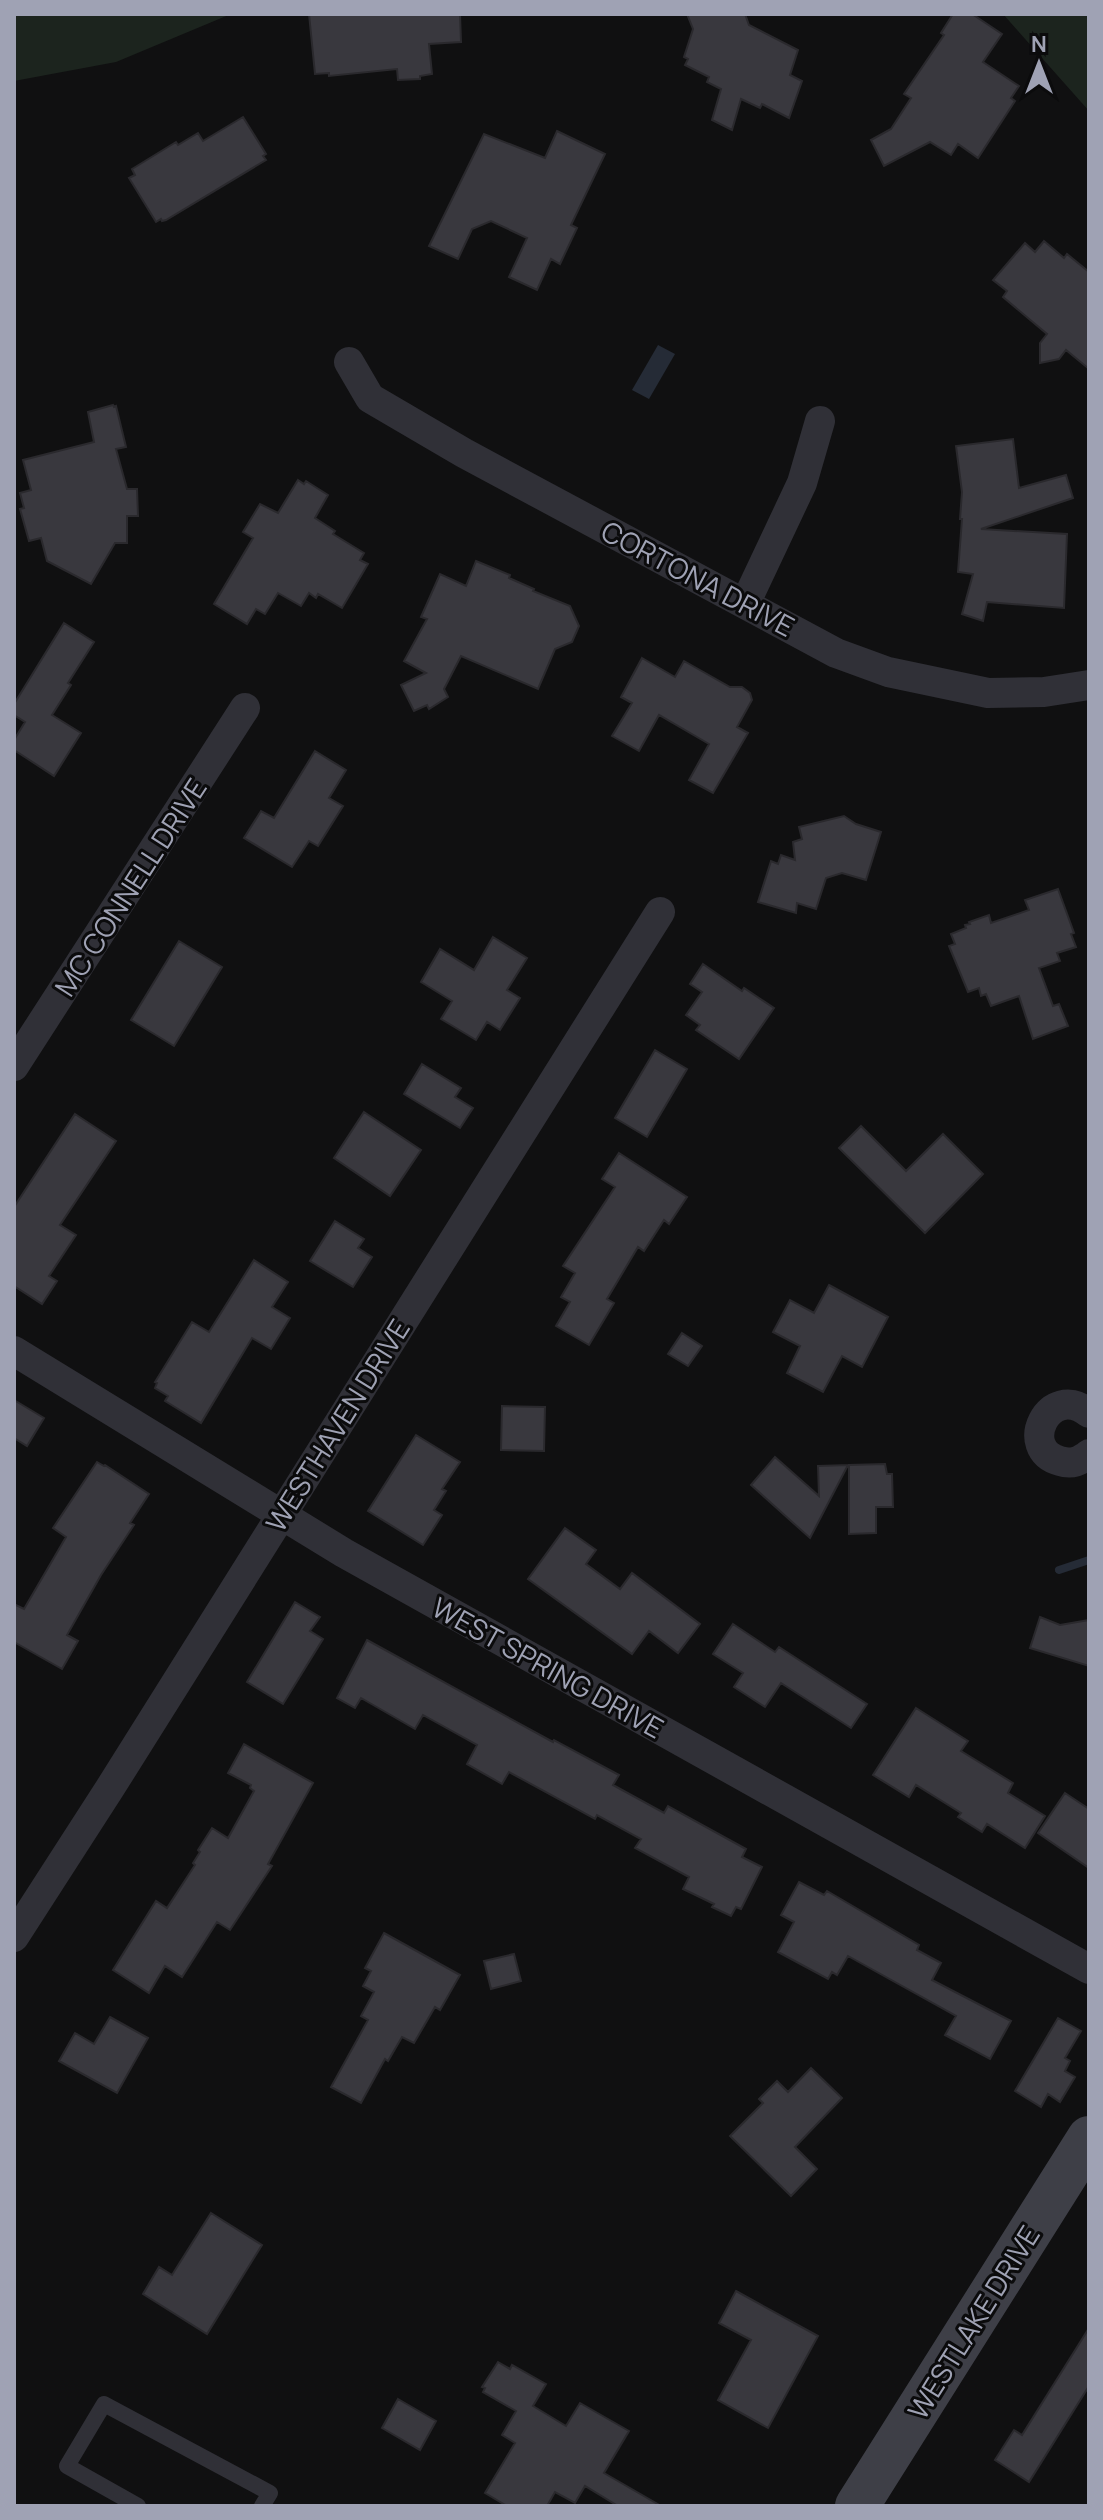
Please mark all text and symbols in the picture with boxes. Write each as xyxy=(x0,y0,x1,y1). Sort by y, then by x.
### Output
north arrow xyxy=(999,24,1079,104)
text: N xyxy=(1031,29,1047,59)
street label: CORTONA DRIVE xyxy=(595,511,801,645)
street label: MC CONNELL DRIVE xyxy=(45,771,215,1003)
street label: WESTHAVEN DRIVE xyxy=(256,1312,418,1538)
street label: WEST SPRING DRIVE xyxy=(426,1588,670,1746)
street label: WESTLAKE DRIVE xyxy=(898,2218,1048,2426)

